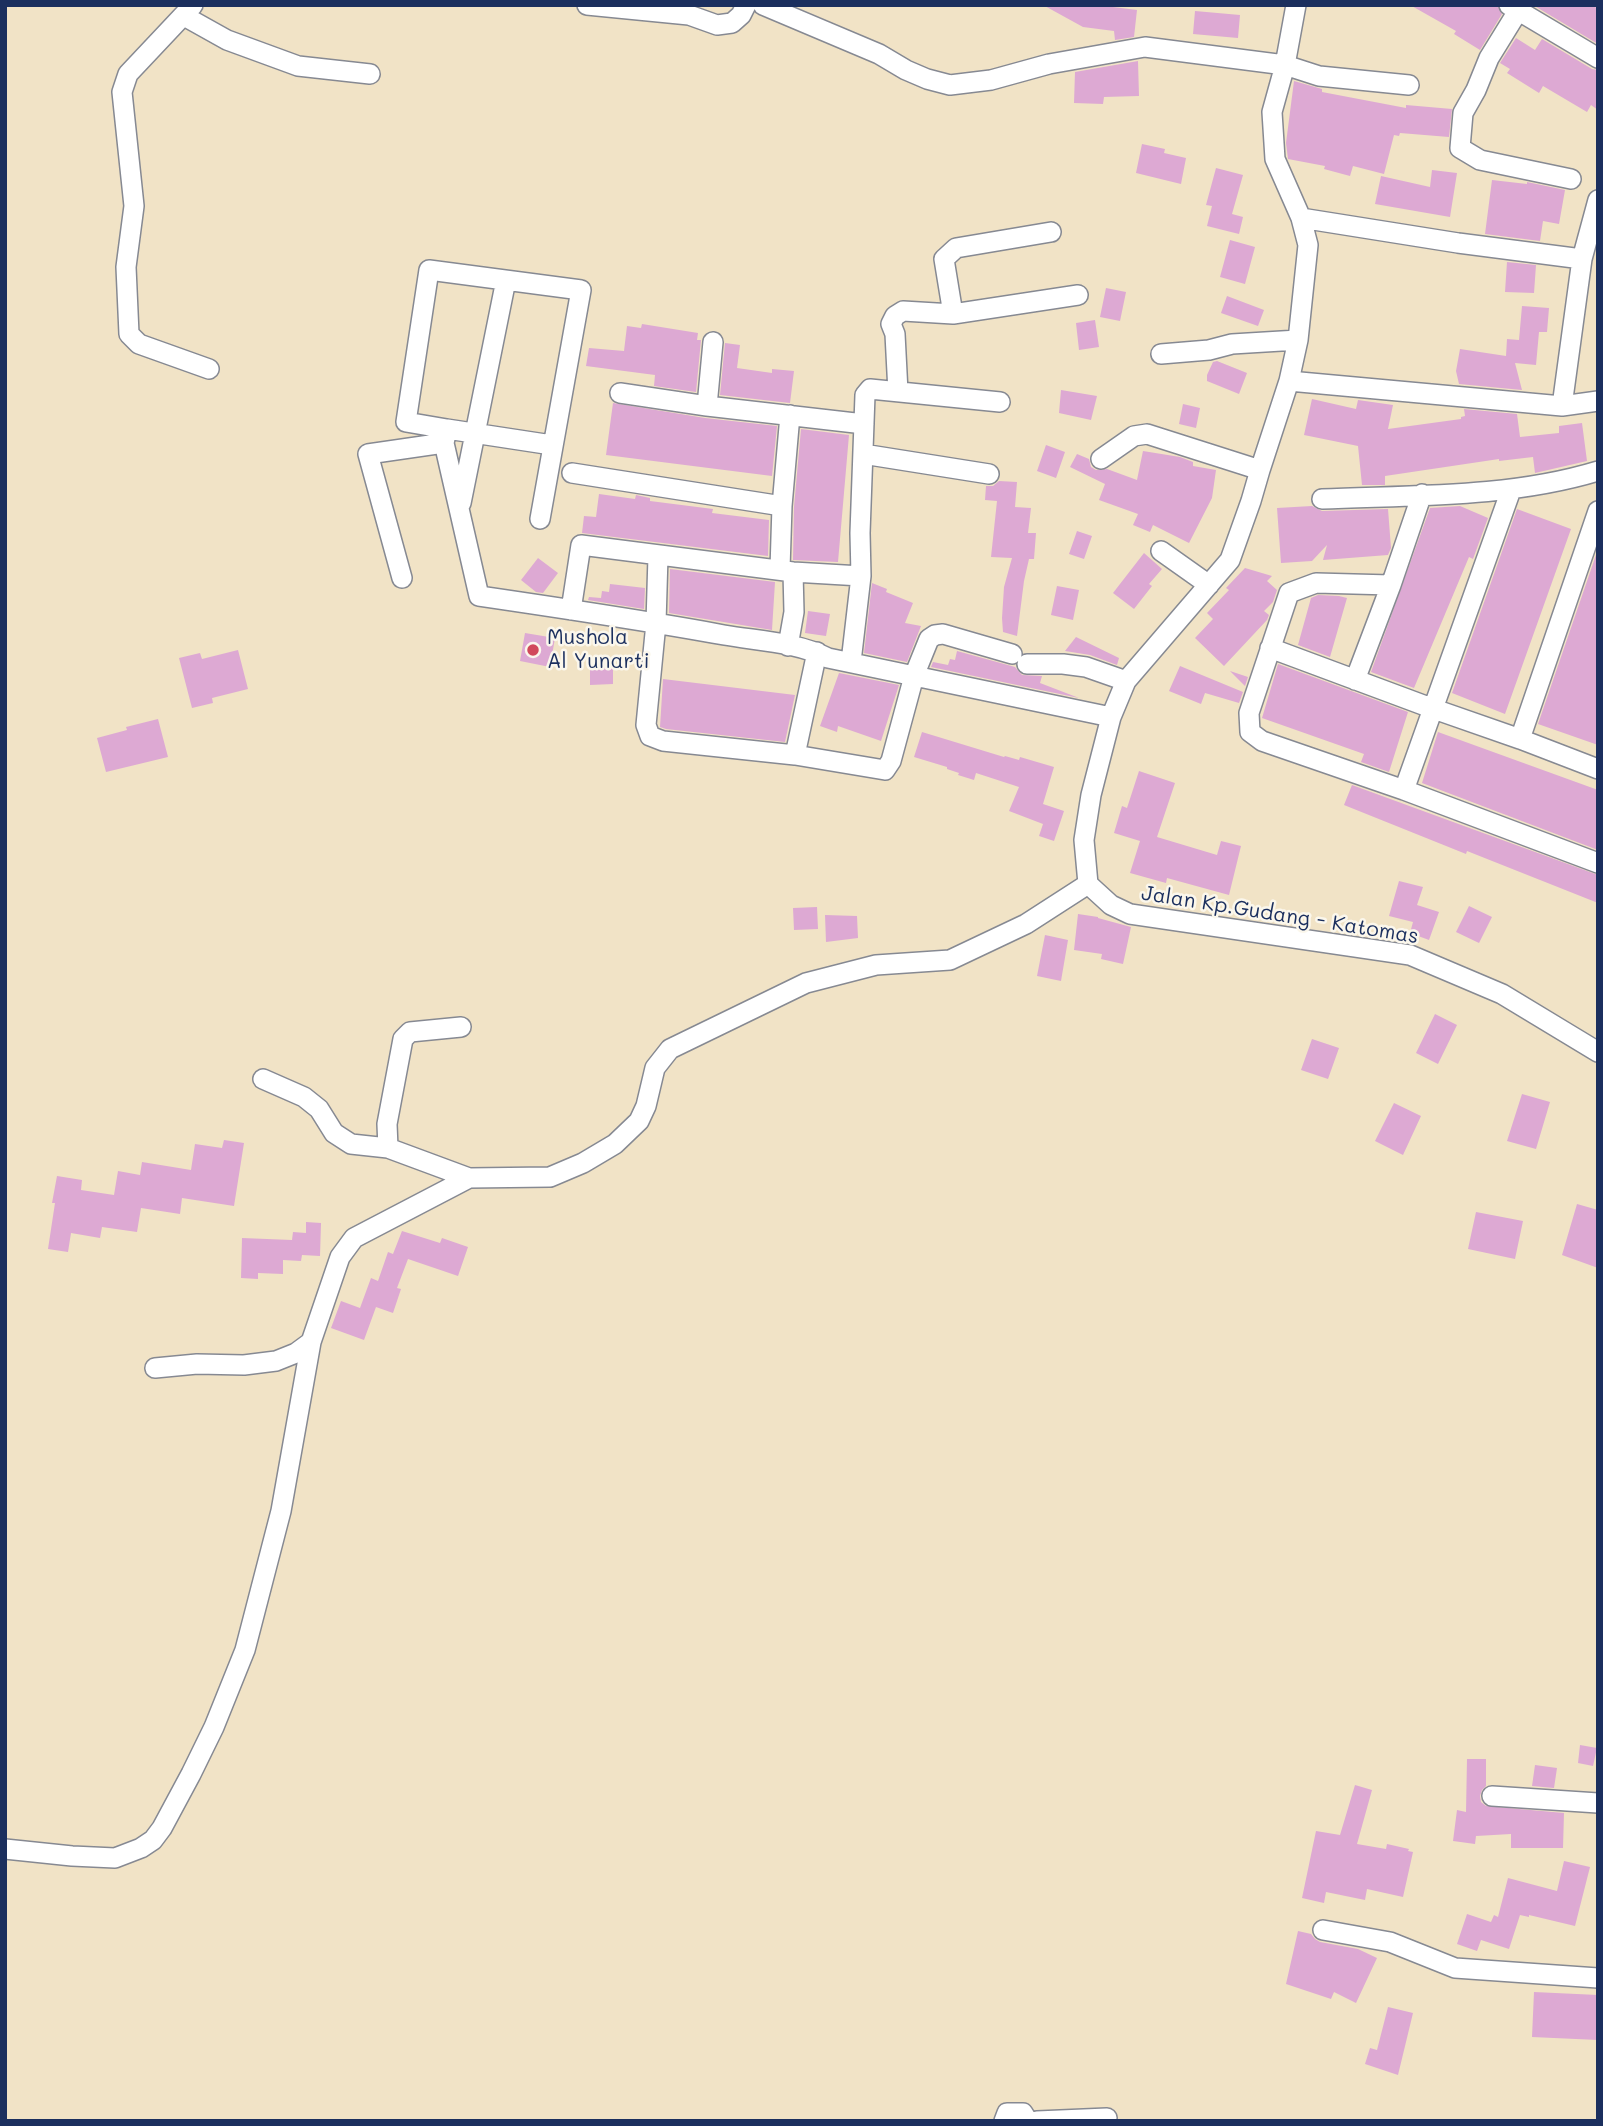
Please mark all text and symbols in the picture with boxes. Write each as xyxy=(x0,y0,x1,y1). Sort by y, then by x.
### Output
place label: Mushola Al Yunarti xyxy=(547,625,650,675)
marker: Mushola Al Yunarti xyxy=(525,642,541,658)
street label: Jalan Kp.Gudang - Katomas xyxy=(1140,881,1420,949)

